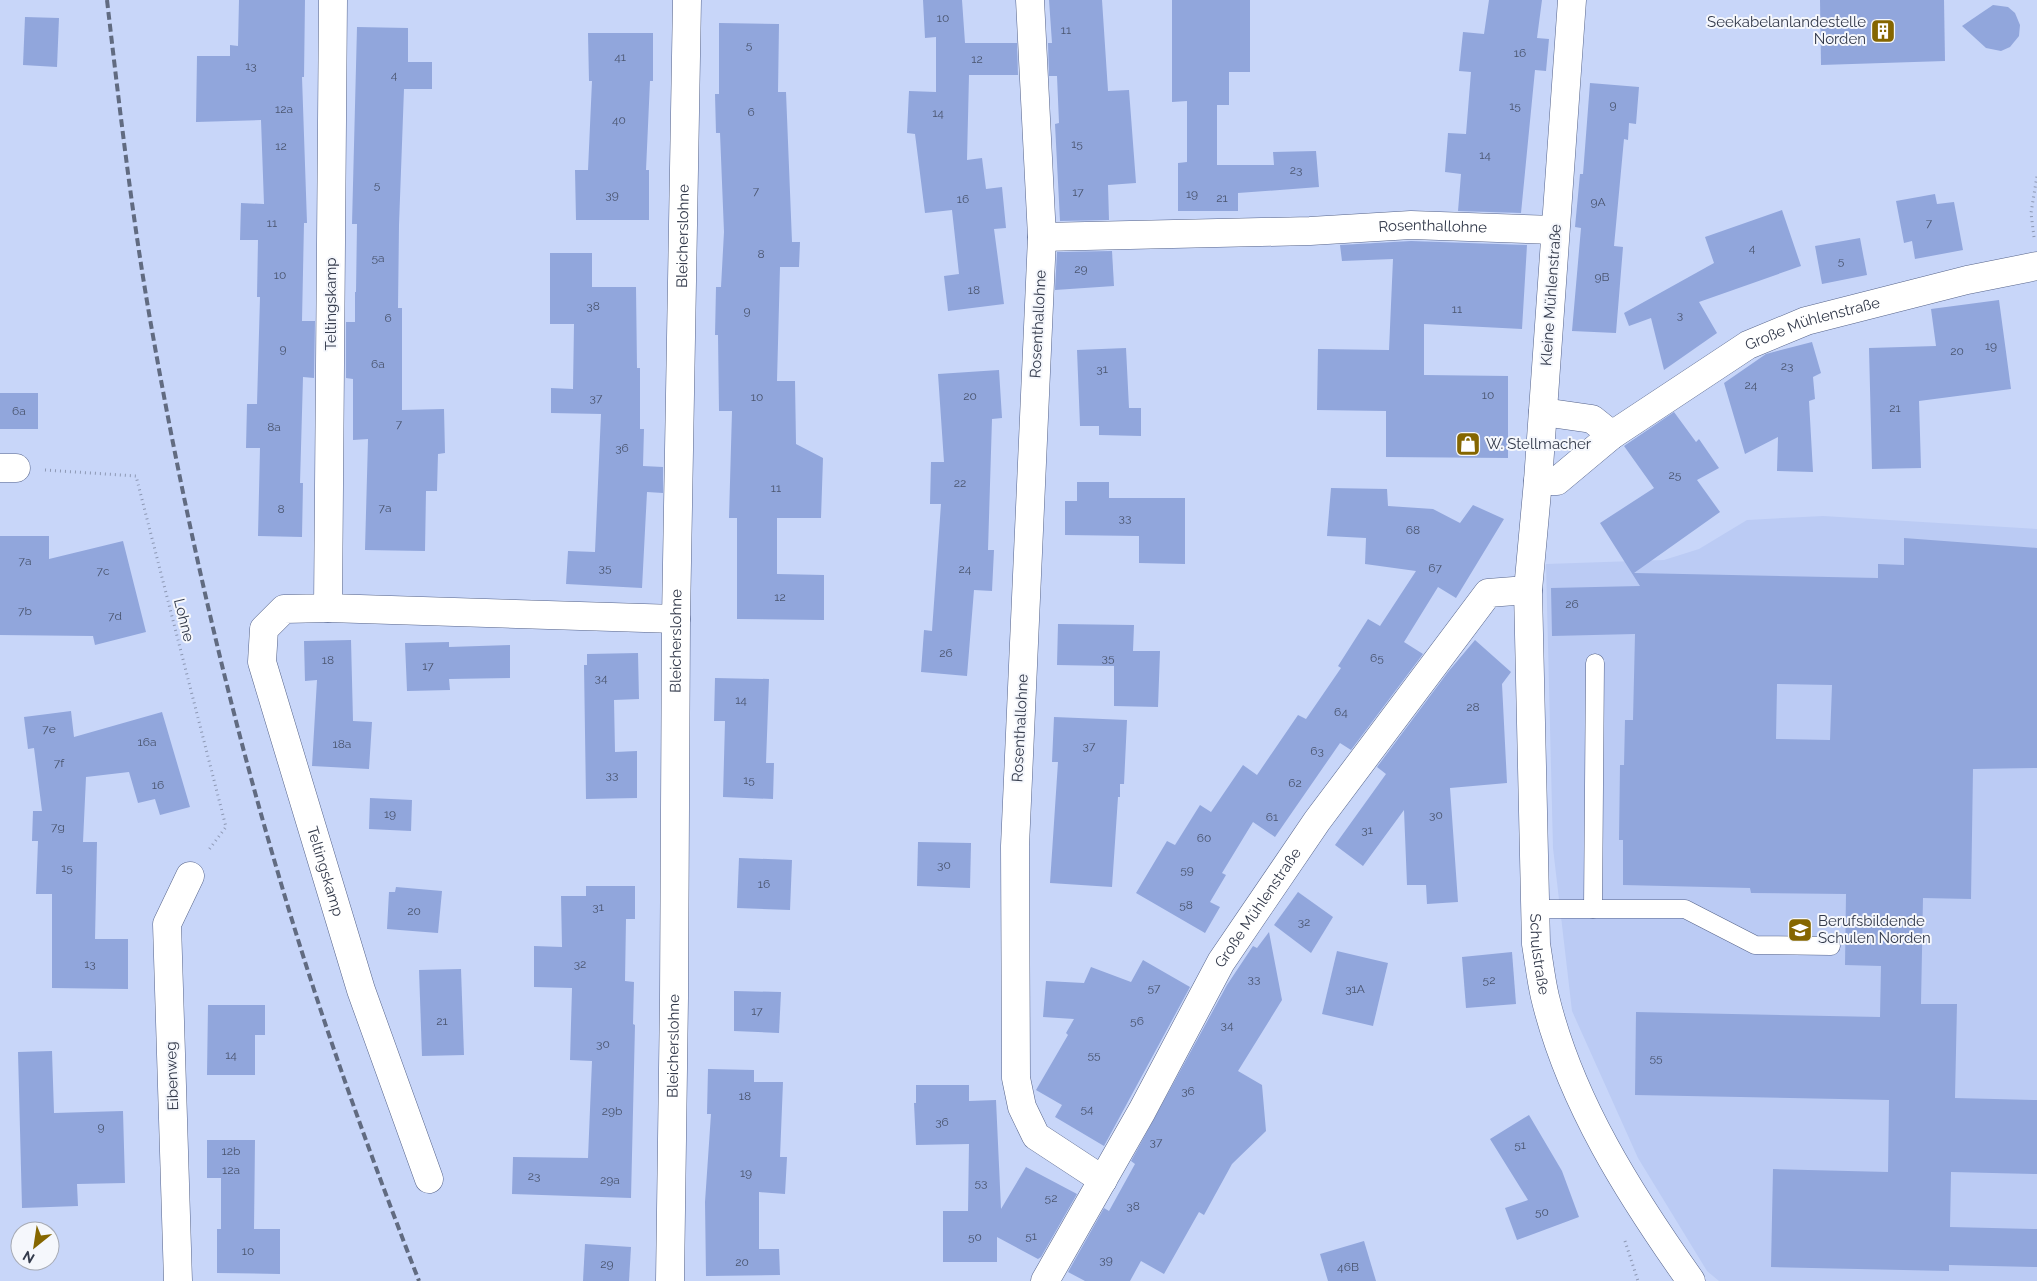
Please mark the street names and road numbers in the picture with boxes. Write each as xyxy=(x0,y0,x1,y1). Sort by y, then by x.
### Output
street label: Bleicherslohne xyxy=(673,184,693,288)
street label: Rosenthallohne xyxy=(1378,216,1488,237)
street label: Kleine Mühlenstraße xyxy=(1537,223,1565,367)
street label: Teltingskamp xyxy=(322,257,340,351)
street label: Rosenthallohne xyxy=(1026,269,1050,379)
street label: Große Mühlenstraße xyxy=(1742,294,1882,354)
street label: Bleicherslohne xyxy=(667,589,686,693)
street label: Lohne xyxy=(170,597,198,644)
street label: Rosenthallohne xyxy=(1008,673,1032,783)
street label: Teltingskamp xyxy=(303,824,347,918)
street label: Große Mühlenstraße xyxy=(1211,844,1305,971)
street label: Schulstraße xyxy=(1526,913,1553,997)
street label: Bleicherslohne xyxy=(664,994,683,1098)
street label: Eibenweg xyxy=(162,1041,182,1111)

